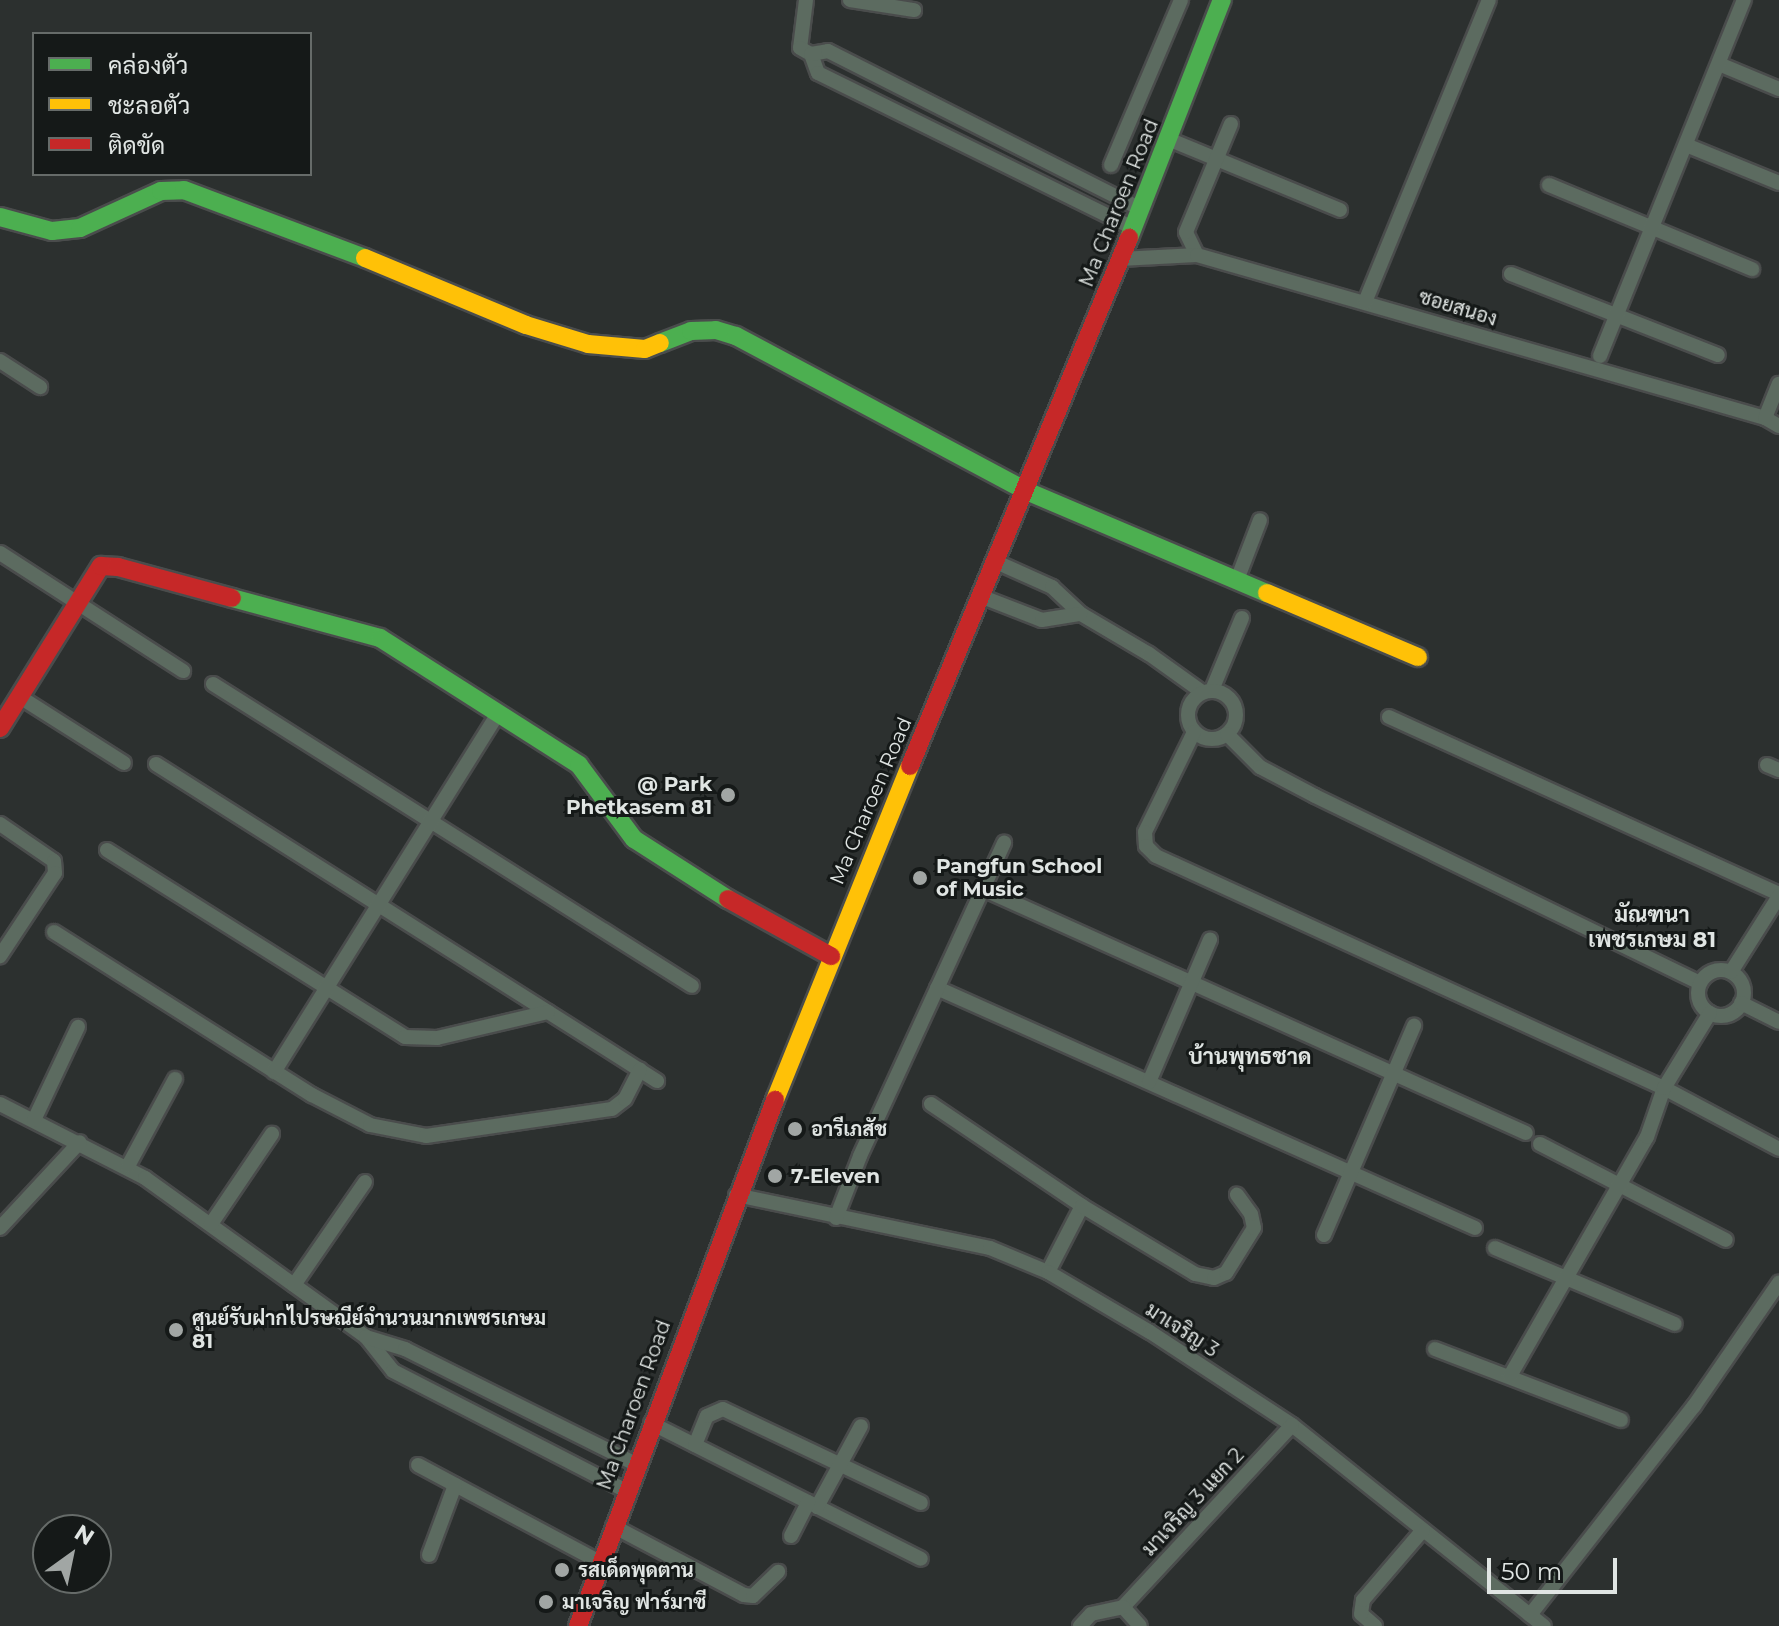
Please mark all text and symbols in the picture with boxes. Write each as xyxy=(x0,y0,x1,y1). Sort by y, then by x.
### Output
legend xyxy=(32,32,312,176)
text: คล่องตัว xyxy=(108,51,188,80)
text: ชะลอตัว xyxy=(108,91,190,120)
street label: Ma Charoen Road xyxy=(1074,115,1164,291)
text: ติดขัด xyxy=(108,131,165,160)
street label: ซอยสนอง xyxy=(1416,285,1500,331)
street label: Ma Charoen Road xyxy=(825,714,917,888)
place label: @ Park Phetkasem 81 xyxy=(566,772,712,819)
marker: @ Park Phetkasem 81 xyxy=(719,786,737,804)
place label: Pangfun School of Music xyxy=(936,854,1102,901)
marker: Pangfun School of Music xyxy=(911,869,929,887)
district label: มัณฑนา เพชรเกษม 81 xyxy=(1588,901,1716,952)
district label: บ้านพุทธชาด xyxy=(1189,1044,1311,1070)
place label: อารีเภสัช xyxy=(811,1117,887,1141)
marker: อารีเภสัช xyxy=(786,1120,804,1138)
place label: 7-Eleven xyxy=(791,1164,880,1188)
marker: 7-Eleven xyxy=(766,1167,784,1185)
street label: มาเจริญ 3 xyxy=(1141,1298,1223,1362)
place label: ศูนย์รับฝากไปรษณีย์จำนวนมากเพชรเกษม 81 xyxy=(192,1306,546,1353)
street label: Ma Charoen Road xyxy=(592,1317,676,1493)
marker: ศูนย์รับฝากไปรษณีย์จำนวนมากเพชรเกษม 81 xyxy=(167,1321,185,1339)
street label: มาเจริญ 3 แยก 2 xyxy=(1137,1443,1249,1561)
north arrow xyxy=(32,1514,112,1594)
text: N xyxy=(69,1519,99,1551)
scale bar xyxy=(1491,1542,1621,1592)
text: 50 m xyxy=(1501,1557,1562,1586)
place label: รสเด็ดพุดตาน xyxy=(578,1558,694,1582)
marker: รสเด็ดพุดตาน xyxy=(553,1561,571,1579)
place label: มาเจริญ ฟาร์มาซี xyxy=(562,1590,706,1614)
marker: มาเจริญ ฟาร์มาซี xyxy=(537,1593,555,1611)

